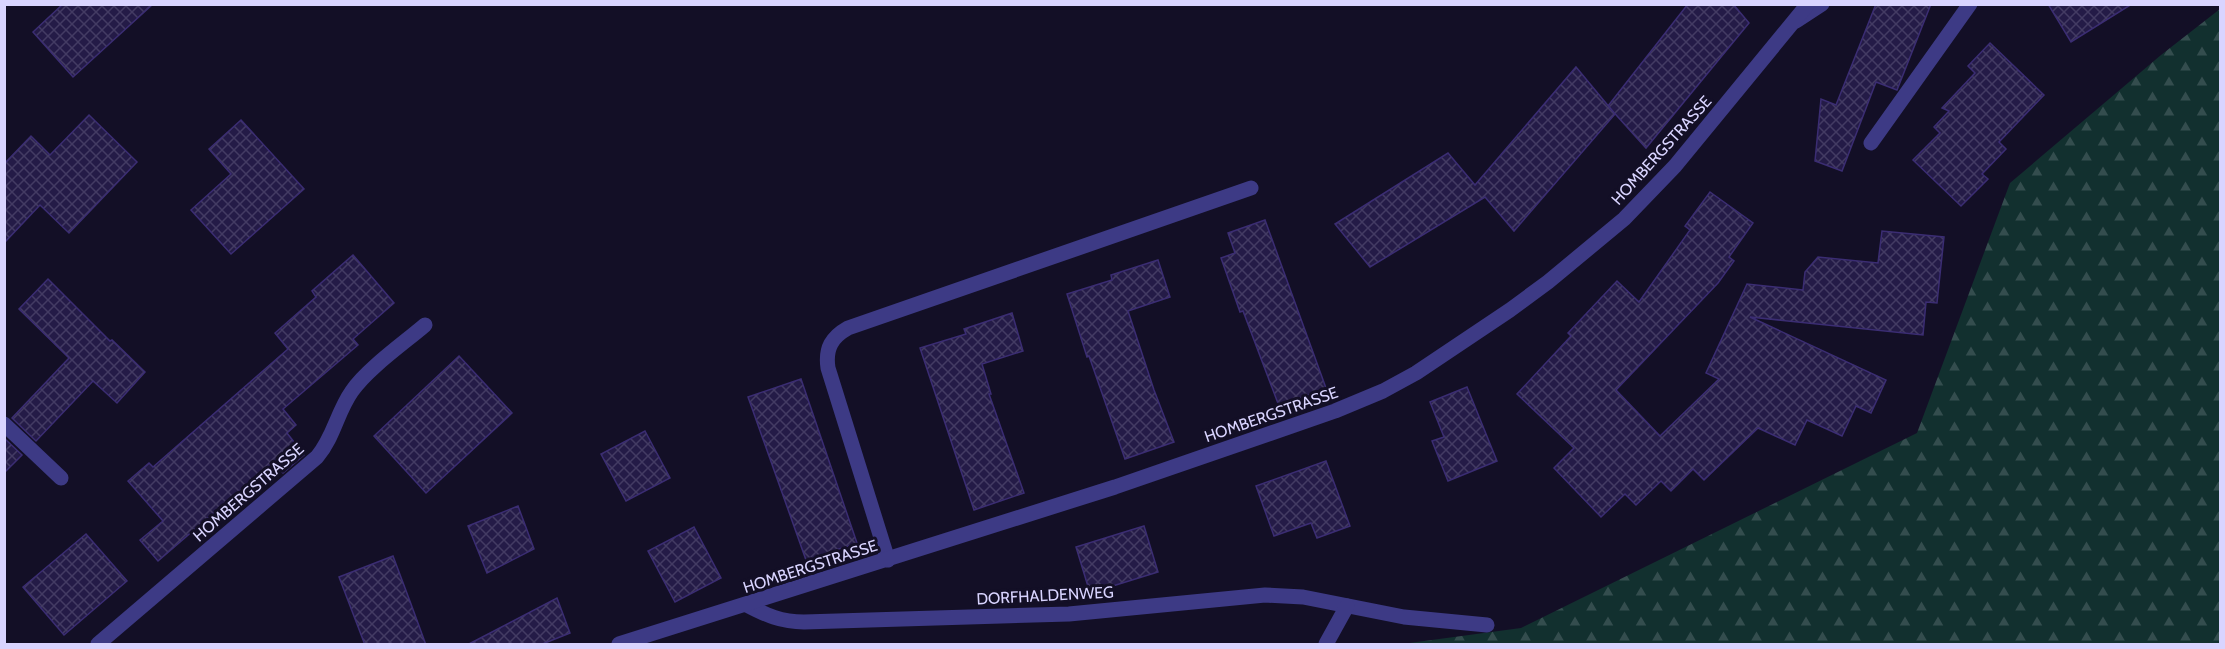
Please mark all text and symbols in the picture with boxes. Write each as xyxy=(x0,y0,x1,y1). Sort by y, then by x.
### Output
street label: HOMBERGSTRASSE xyxy=(1607,92,1715,209)
street label: HOMBERGSTRASSE xyxy=(1202,383,1341,446)
street label: HOMBERGSTRASSE xyxy=(189,439,308,546)
street label: HOMBERGSTRASSE xyxy=(741,536,880,597)
street label: DORFHALDENWEG xyxy=(976,582,1114,609)

